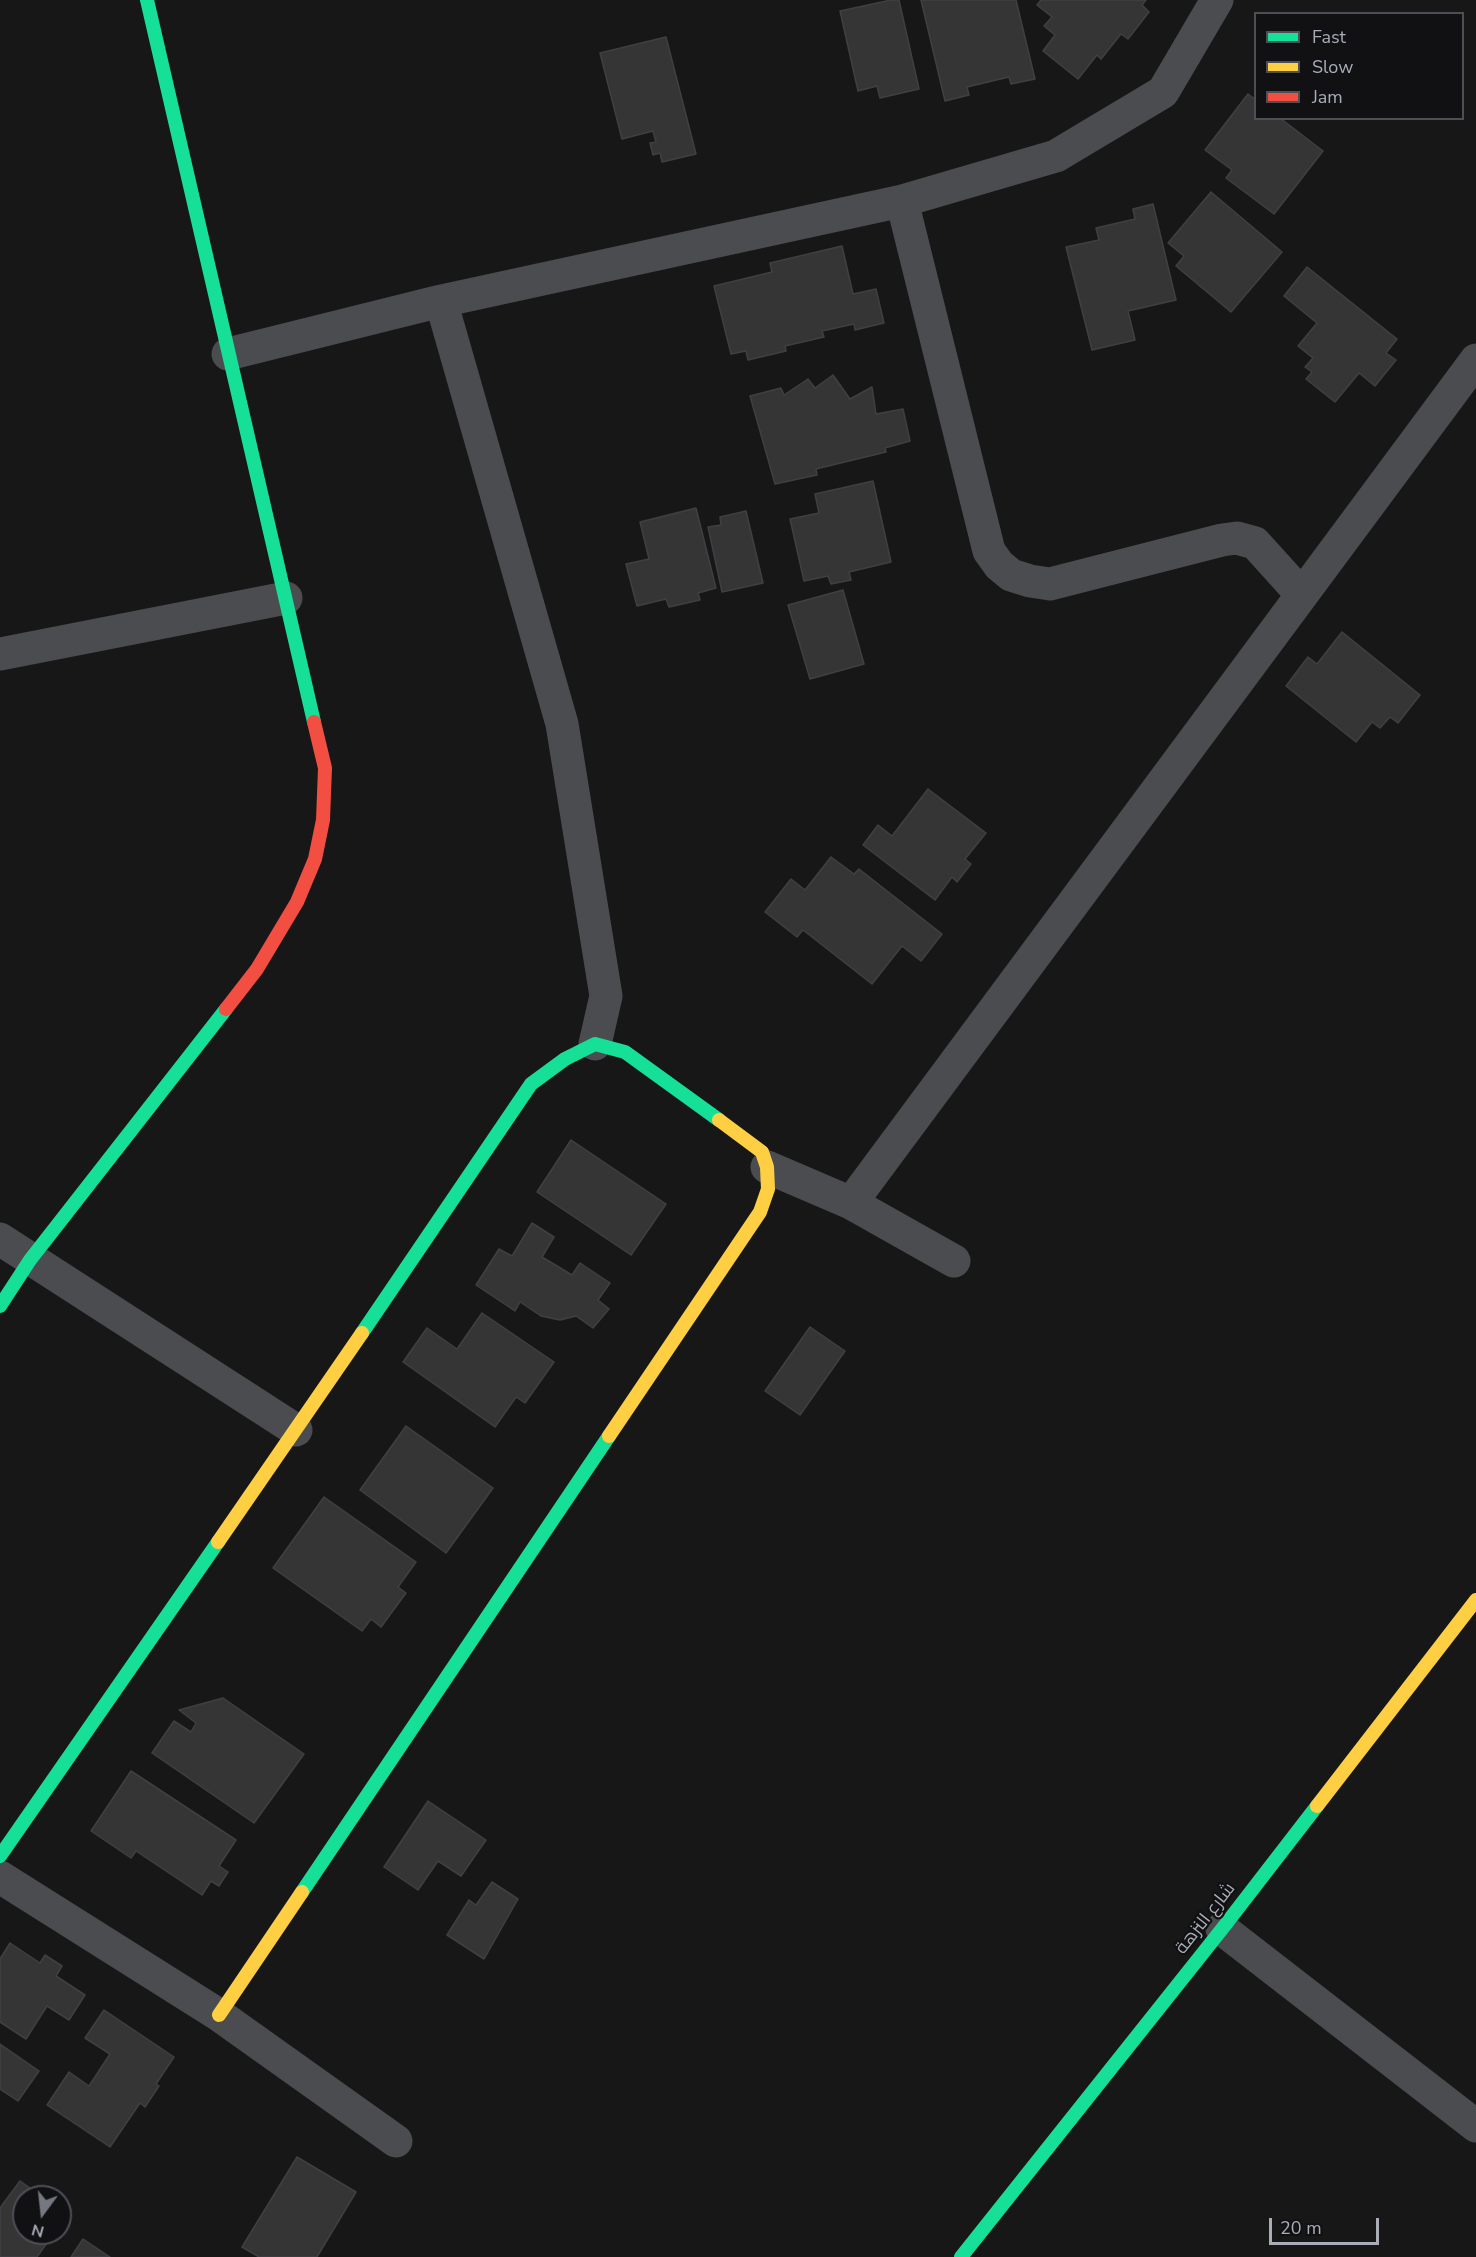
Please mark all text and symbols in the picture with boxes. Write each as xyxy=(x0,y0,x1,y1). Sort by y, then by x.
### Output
legend xyxy=(1254,12,1464,120)
text: Fast xyxy=(1312,25,1346,49)
text: Slow xyxy=(1312,55,1353,79)
text: Jam xyxy=(1312,85,1343,109)
street label: شارع النزهة xyxy=(1171,1879,1241,1959)
north arrow xyxy=(12,2185,72,2245)
scale bar xyxy=(1272,2206,1382,2244)
text: 20 m xyxy=(1280,2216,1322,2240)
text: N xyxy=(29,2218,46,2243)

